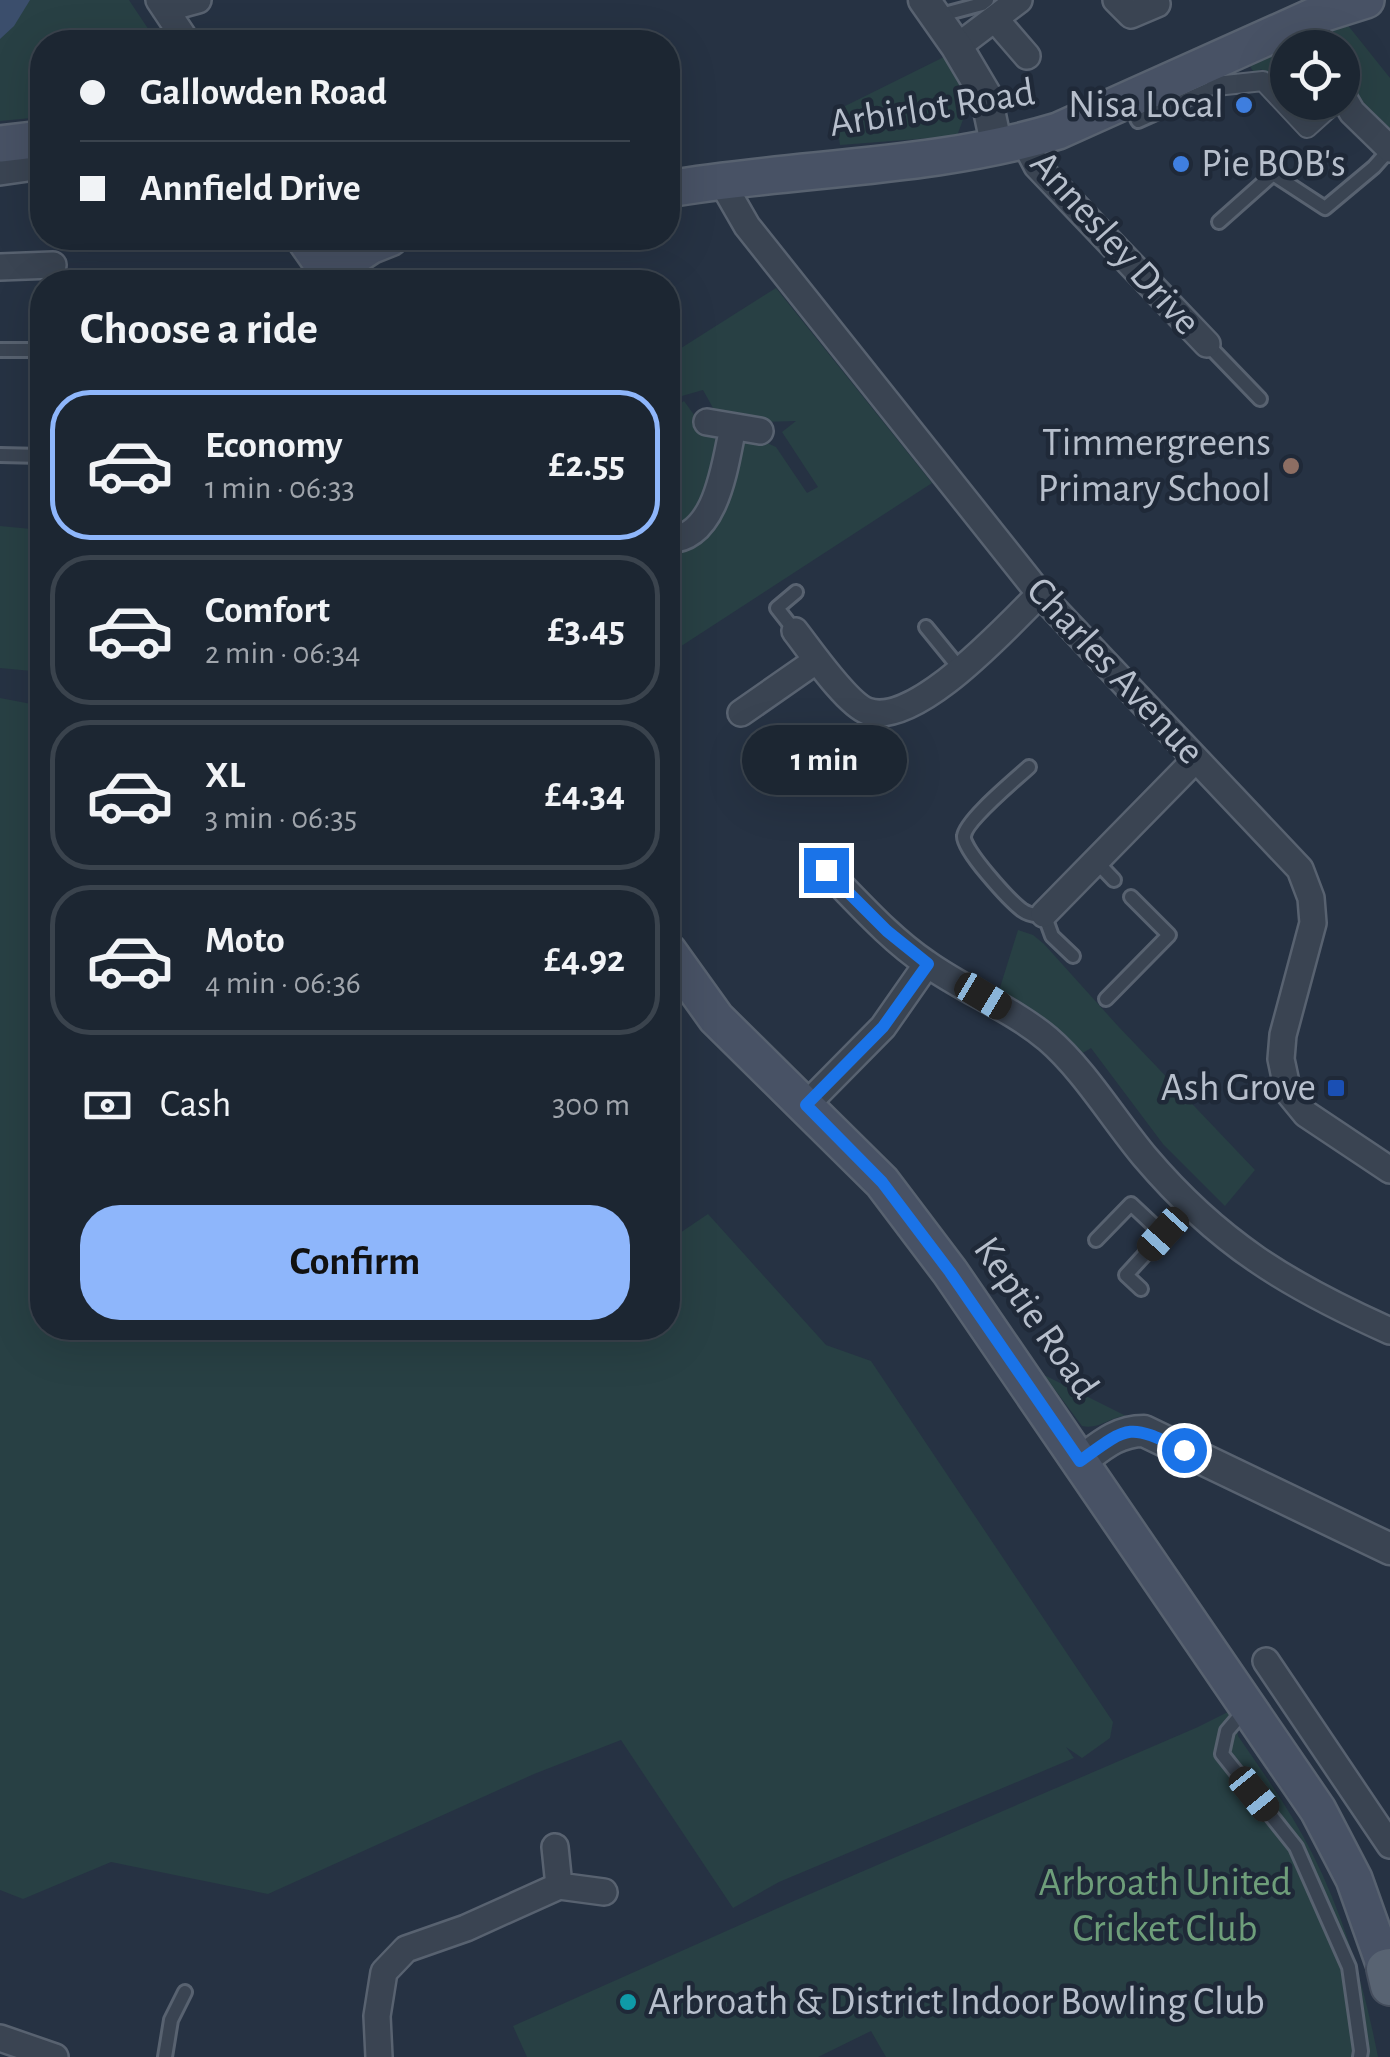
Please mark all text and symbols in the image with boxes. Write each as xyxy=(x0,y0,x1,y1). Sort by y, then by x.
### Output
map controls xyxy=(1270,30,1360,120)
button: locate xyxy=(1270,30,1360,120)
street label: Arbirlot Road xyxy=(826,72,1038,144)
text: Gallowden Road xyxy=(140,74,387,112)
place label: Nisa Local xyxy=(1068,85,1224,125)
marker: Nisa Local xyxy=(1233,94,1255,116)
street label: Annesley Drive xyxy=(1023,143,1207,343)
place label: Pie BOB's xyxy=(1201,144,1346,184)
marker: Pie BOB's xyxy=(1170,153,1192,175)
text: Annfield Drive xyxy=(140,170,361,208)
text: Choose a ride xyxy=(80,307,318,352)
icon: car xyxy=(85,420,175,510)
place label: Timmergreens Primary School xyxy=(1038,423,1271,509)
text: Economy xyxy=(205,427,343,465)
text: £2.55 xyxy=(549,446,625,484)
marker: Timmergreens Primary School xyxy=(1280,455,1302,477)
text: 1 min · 06:33 xyxy=(205,472,355,504)
street label: Charles Avenue xyxy=(1019,570,1211,772)
icon: car xyxy=(85,585,175,675)
text: Comfort xyxy=(205,592,330,630)
text: £3.45 xyxy=(547,611,625,649)
text: 2 min · 06:34 xyxy=(205,637,360,669)
callout: 1 min xyxy=(744,725,908,795)
text: 1 min xyxy=(791,744,858,776)
icon: car xyxy=(85,750,175,840)
text: XL xyxy=(205,757,245,795)
text: £4.34 xyxy=(545,776,625,814)
text: 3 min · 06:35 xyxy=(205,802,357,834)
route end xyxy=(804,848,849,893)
icon: car xyxy=(85,915,175,1005)
text: Moto xyxy=(205,922,285,960)
text: £4.92 xyxy=(544,941,625,979)
text: 4 min · 06:36 xyxy=(205,967,361,999)
car xyxy=(950,968,1016,1024)
place label: Ash Grove xyxy=(1161,1068,1316,1108)
marker: Ash Grove xyxy=(1325,1077,1347,1099)
icon: cash xyxy=(80,1078,135,1133)
text: Cash xyxy=(160,1086,231,1124)
text: 300 m xyxy=(552,1089,630,1121)
car xyxy=(1132,1202,1194,1266)
button: Confirm xyxy=(80,1205,630,1320)
street label: Keptie Road xyxy=(966,1230,1106,1406)
route start xyxy=(1162,1428,1207,1473)
car xyxy=(1223,1761,1285,1827)
park label: Arbroath United Cricket Club xyxy=(1039,1863,1291,1949)
place label: Arbroath & District Indoor Bowling Club xyxy=(648,1982,1265,2022)
marker: Arbroath & District Indoor Bowling Club xyxy=(617,1991,639,2013)

